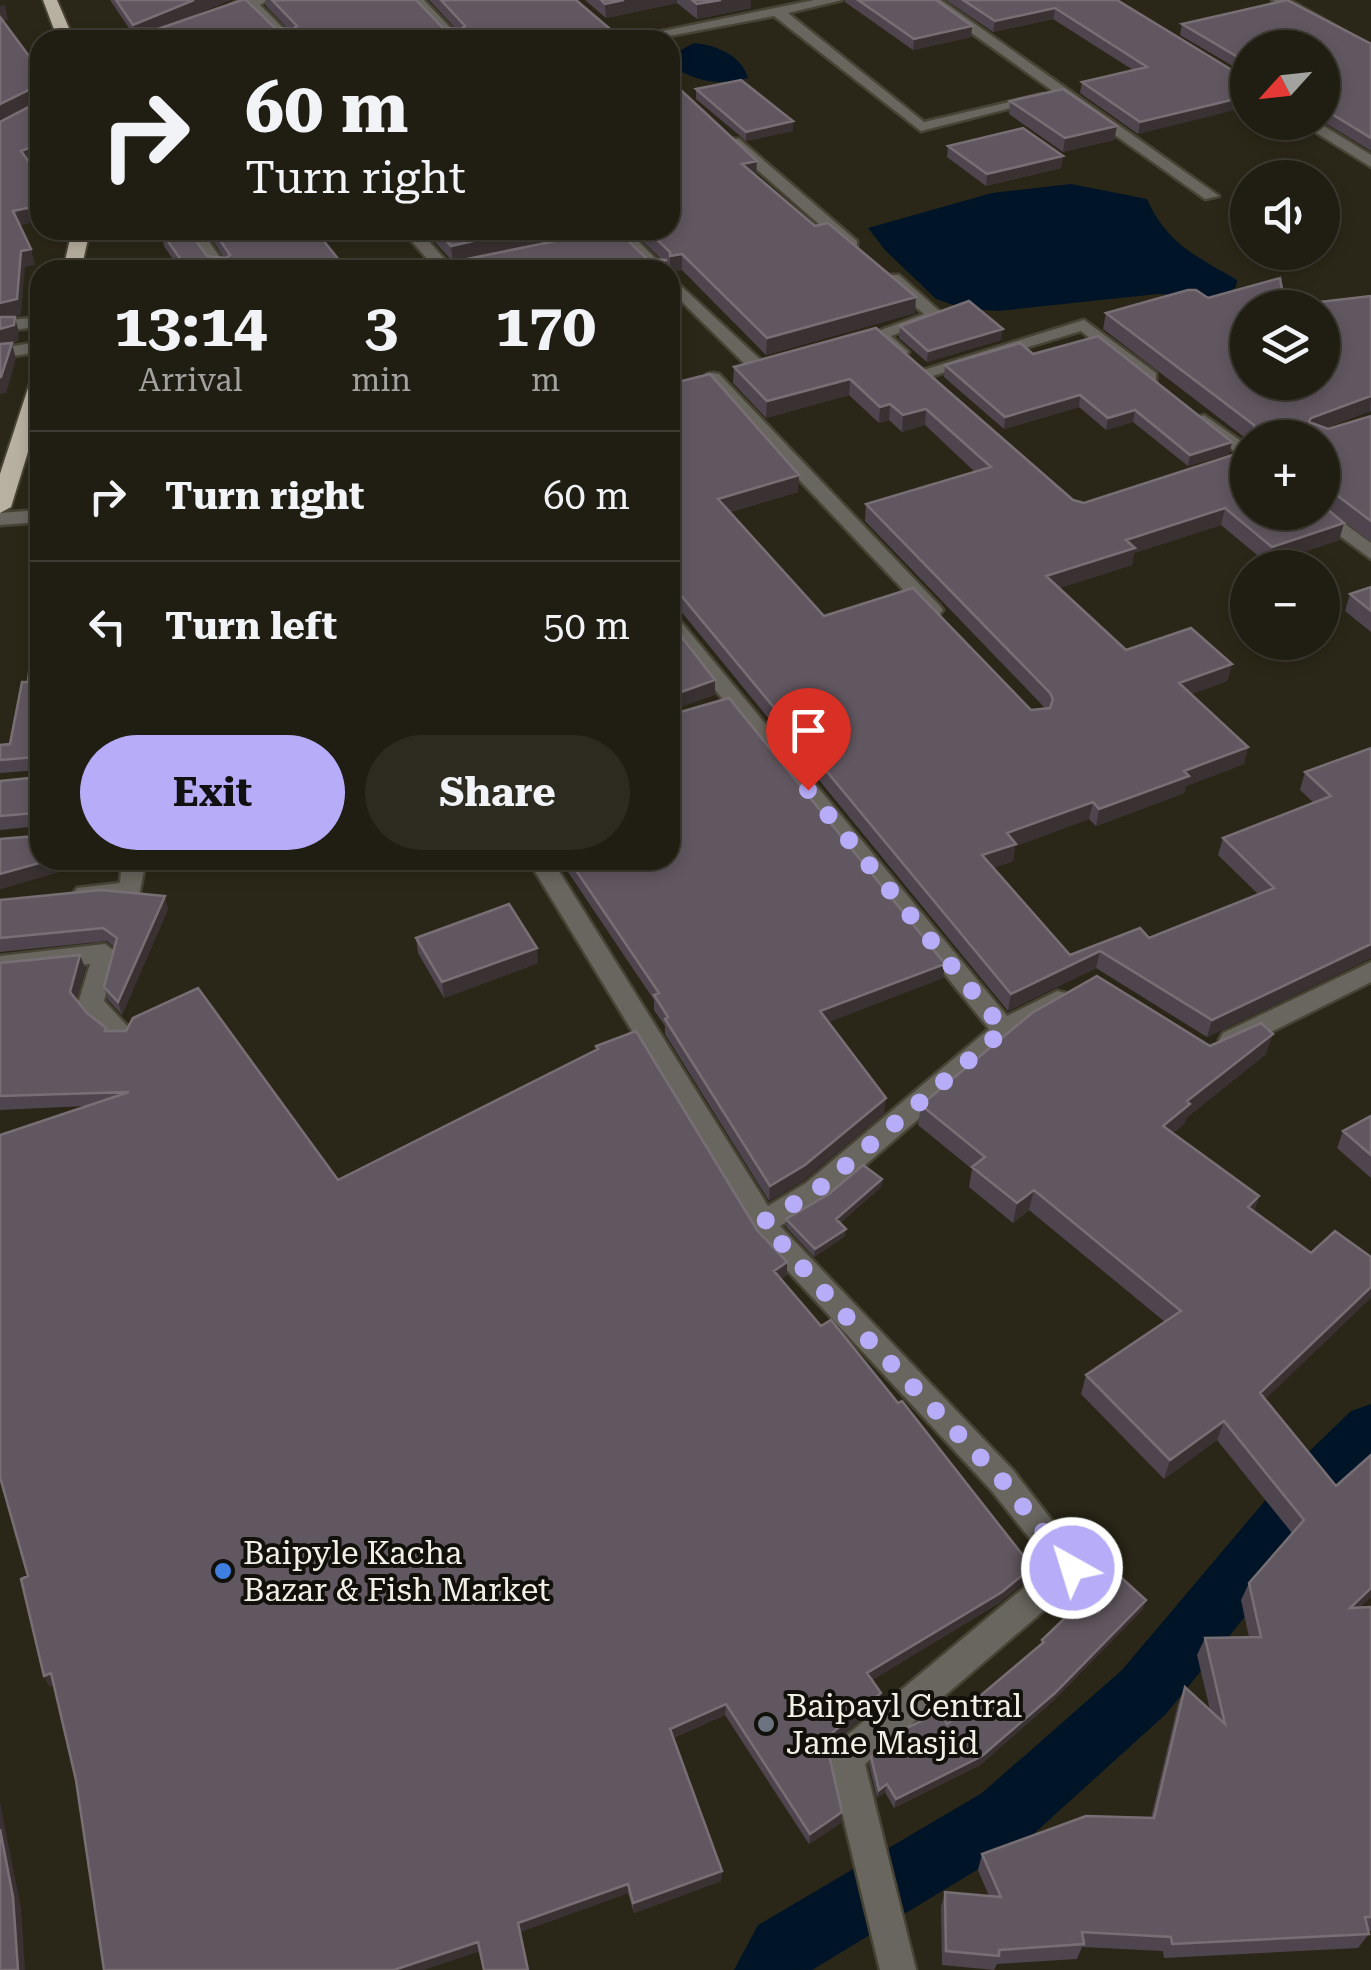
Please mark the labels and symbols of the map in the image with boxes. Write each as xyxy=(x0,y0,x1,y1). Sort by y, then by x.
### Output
north arrow xyxy=(1230,30,1340,140)
pin xyxy=(766,688,851,791)
position arrow xyxy=(1020,1516,1124,1620)
place label: Baipyle Kacha Bazar & Fish Market xyxy=(243,1534,550,1609)
marker: Baipyle Kacha Bazar & Fish Market xyxy=(212,1560,234,1582)
place label: Baipayl Central Jame Masjid xyxy=(786,1687,1022,1762)
marker: Baipayl Central Jame Masjid xyxy=(755,1713,777,1735)

